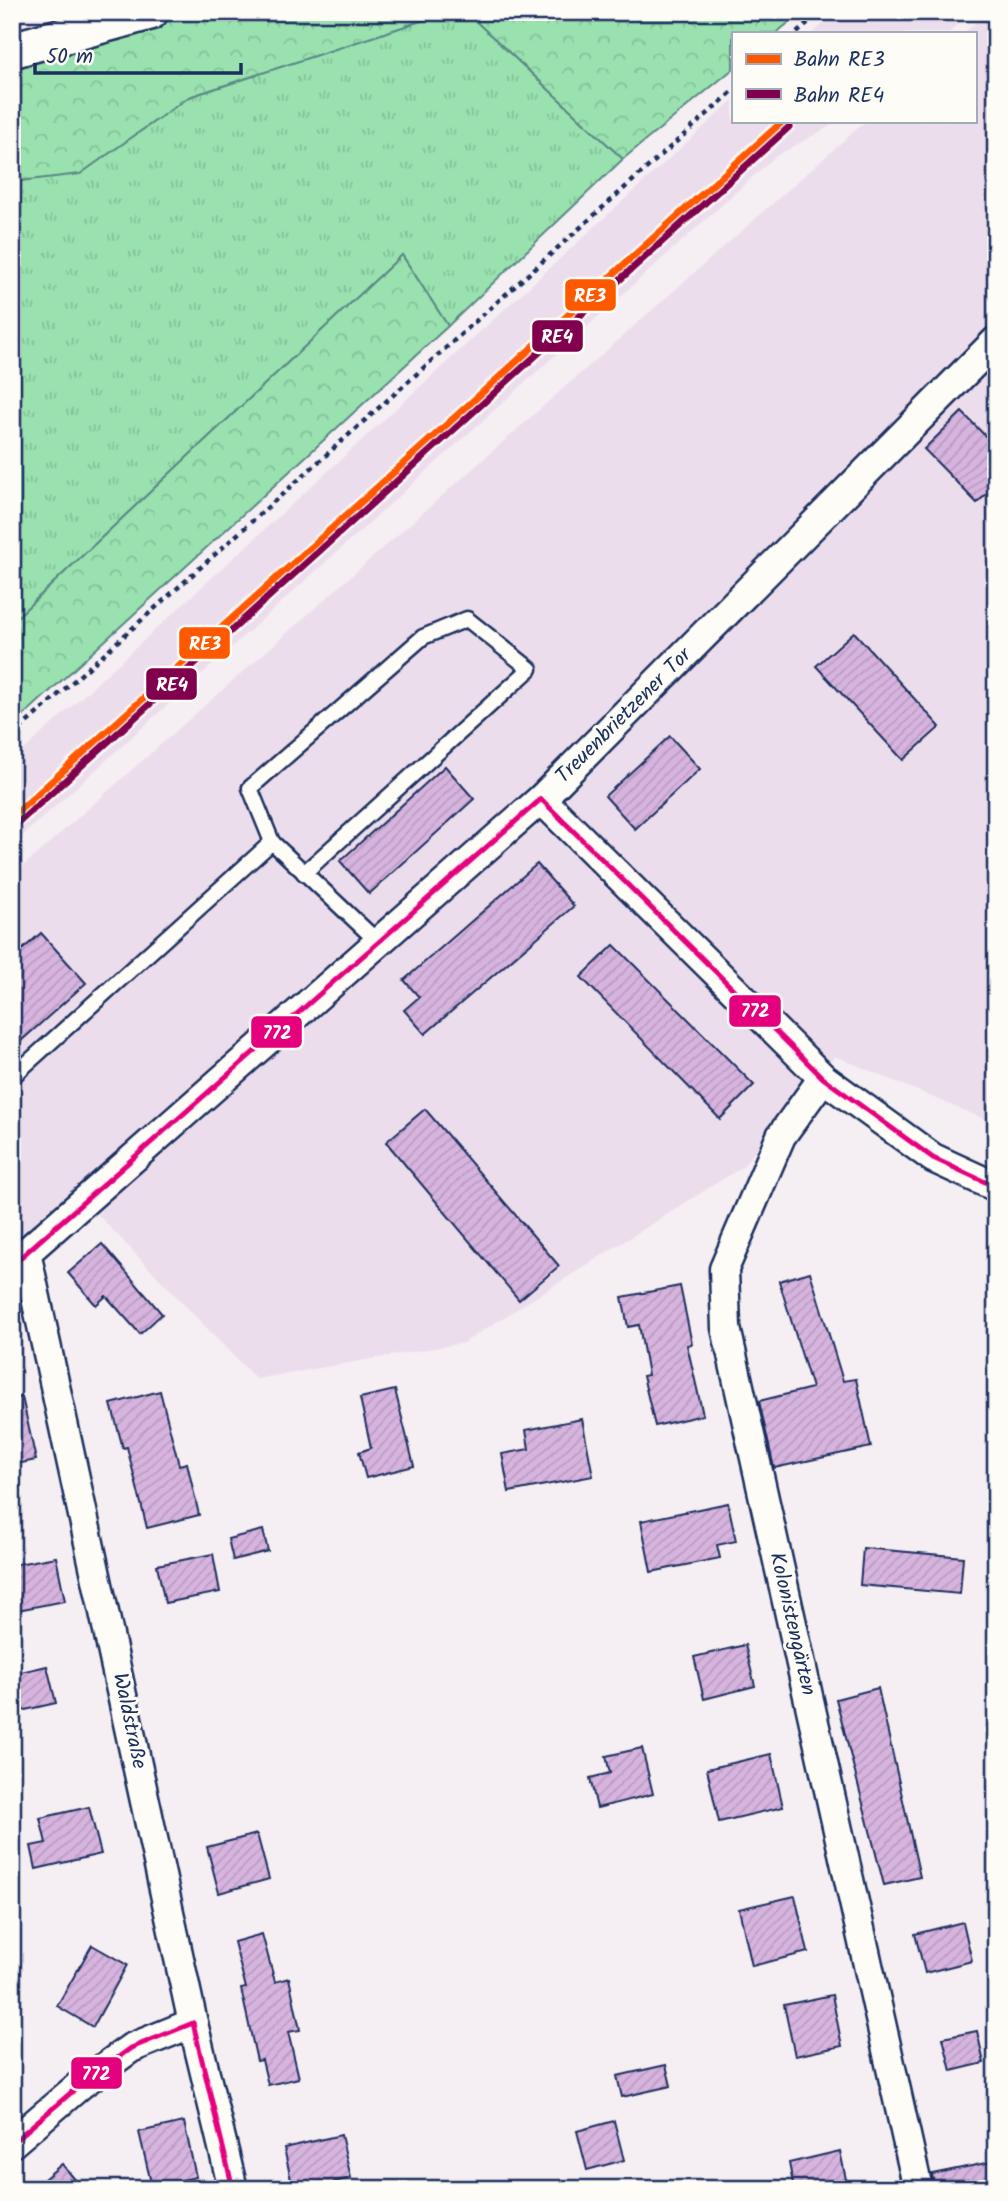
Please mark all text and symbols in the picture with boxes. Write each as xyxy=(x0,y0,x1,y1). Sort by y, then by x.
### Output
scale bar xyxy=(35,32,242,76)
legend xyxy=(732,32,976,122)
text: 50 m xyxy=(46,41,93,74)
text: Bahn RE3 xyxy=(794,44,885,77)
text: Bahn RE4 xyxy=(794,80,884,113)
line badge: RE3 xyxy=(564,278,617,312)
text: RE3 xyxy=(574,282,606,312)
line badge: RE4 xyxy=(531,319,584,353)
text: RE4 xyxy=(541,323,574,353)
line badge: RE3 xyxy=(178,626,231,660)
text: RE3 xyxy=(189,630,221,660)
street label: Treuenbrietzener Tor xyxy=(548,639,701,792)
line badge: RE4 xyxy=(145,667,198,701)
text: RE4 xyxy=(156,671,189,701)
line badge: 772 xyxy=(728,994,782,1028)
text: 772 xyxy=(740,997,770,1027)
line badge: 772 xyxy=(250,1015,303,1049)
text: 772 xyxy=(262,1019,292,1049)
street label: Kolonistengärten xyxy=(759,1549,825,1699)
street label: Waldstraße xyxy=(103,1670,155,1773)
line badge: 772 xyxy=(70,2056,123,2090)
text: 772 xyxy=(81,2060,111,2090)

